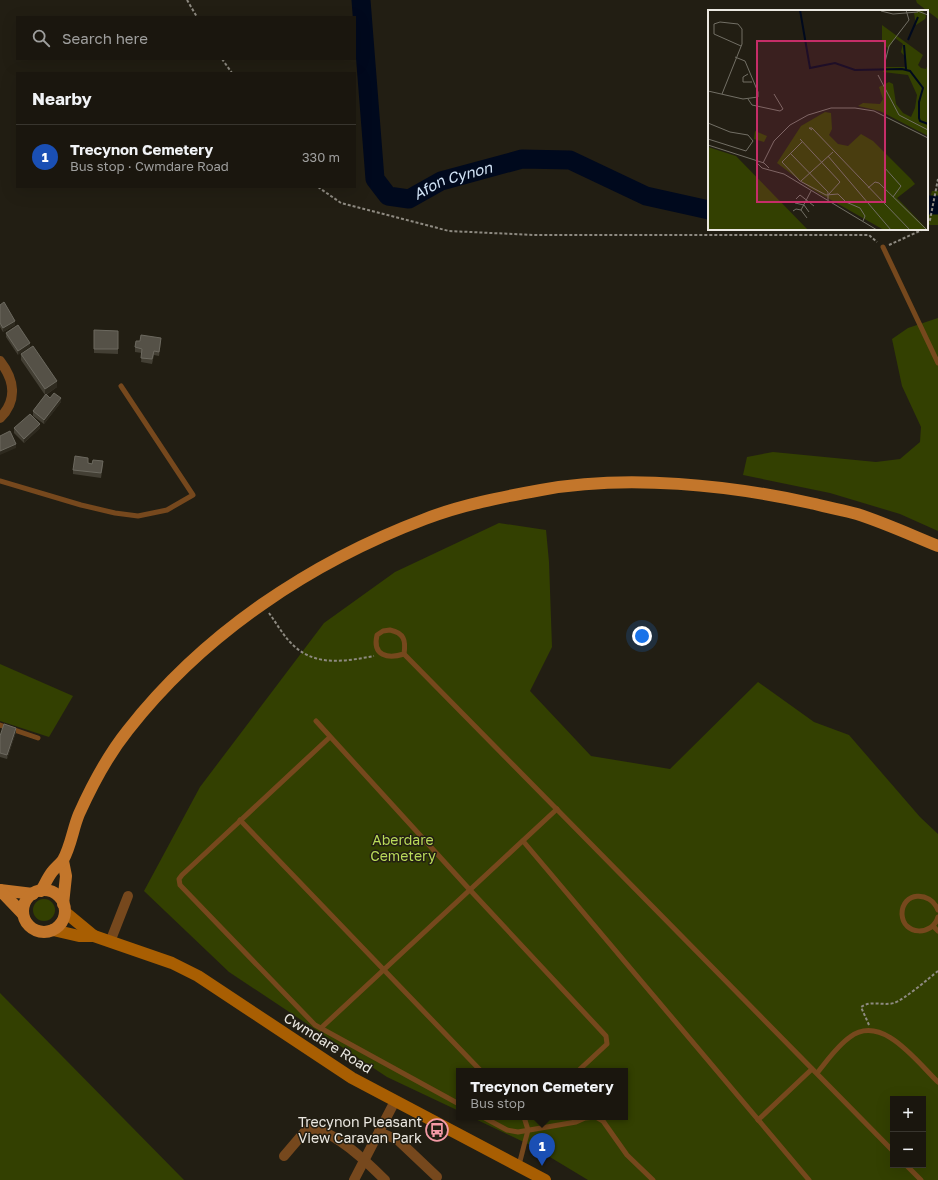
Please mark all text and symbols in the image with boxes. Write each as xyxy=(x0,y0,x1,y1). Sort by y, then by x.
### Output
inset map xyxy=(708,10,928,230)
search box xyxy=(16,16,356,60)
icon: search xyxy=(30,27,52,49)
text: Search here xyxy=(62,29,148,47)
text: Nearby xyxy=(32,88,92,109)
text: Trecynon Cemetery xyxy=(70,140,213,158)
text: 1 xyxy=(42,149,48,165)
text: 330 m xyxy=(302,149,340,165)
water label: Afon Cynon xyxy=(410,157,495,203)
text: Bus stop · Cwmdare Road xyxy=(70,158,229,174)
your location xyxy=(632,626,652,646)
park label: Aberdare Cemetery xyxy=(370,831,436,864)
street label: Cwmdare Road xyxy=(281,1009,376,1077)
popup xyxy=(456,1068,628,1120)
text: Trecynon Cemetery xyxy=(470,1077,614,1095)
text: Bus stop xyxy=(470,1095,525,1111)
map controls xyxy=(890,1096,926,1168)
button: + xyxy=(890,1096,926,1132)
place label: Trecynon Pleasant View Caravan Park xyxy=(298,1113,422,1146)
bus stop icon: Trecynon Pleasant View Caravan Park xyxy=(424,1117,450,1143)
button: − xyxy=(890,1132,926,1168)
pin: 1 xyxy=(529,1133,555,1166)

